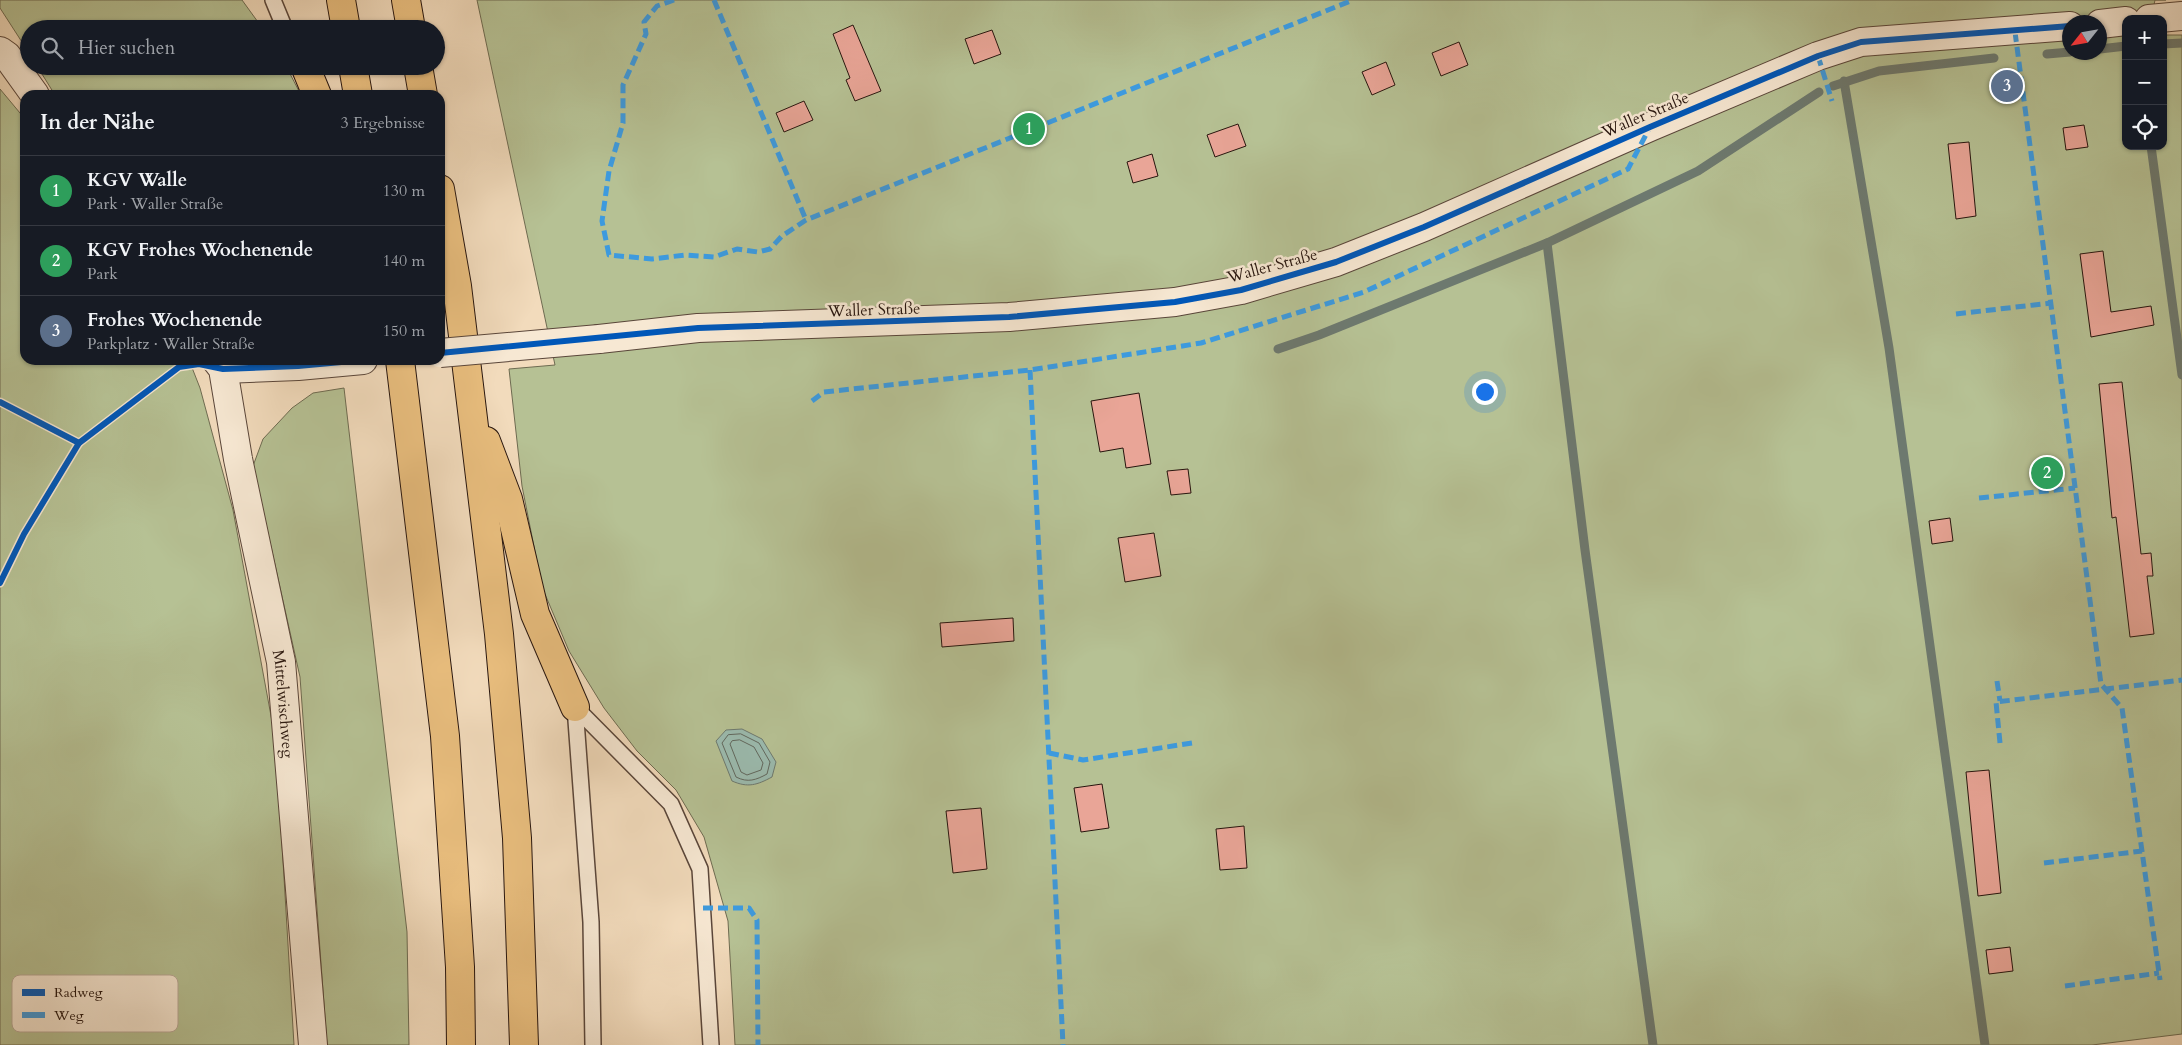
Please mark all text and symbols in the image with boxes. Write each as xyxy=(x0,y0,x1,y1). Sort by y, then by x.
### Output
north arrow xyxy=(2062,15,2107,60)
map controls xyxy=(2122,15,2167,150)
button: + xyxy=(2122,15,2167,60)
search box xyxy=(20,20,445,75)
icon: search xyxy=(38,34,66,62)
text: Hier suchen xyxy=(78,35,175,61)
button: − xyxy=(2122,60,2167,105)
pin: 3 xyxy=(1991,67,2023,105)
street label: Waller Straße xyxy=(1597,87,1692,144)
button: locate xyxy=(2122,105,2167,150)
text: In der Nähe xyxy=(40,108,155,137)
pin: 1 xyxy=(1013,110,1045,148)
text: 3 Ergebnisse xyxy=(340,112,425,134)
text: KGV Walle xyxy=(87,167,187,193)
text: 1 xyxy=(52,180,60,202)
text: 130 m xyxy=(383,180,425,202)
text: Park · Waller Straße xyxy=(87,193,223,215)
text: KGV Frohes Wochenende xyxy=(87,237,313,263)
street label: Waller Straße xyxy=(1224,243,1320,289)
text: 2 xyxy=(52,250,60,272)
text: 140 m xyxy=(383,250,425,272)
text: Park xyxy=(87,263,118,285)
street label: Waller Straße xyxy=(826,297,921,323)
text: Frohes Wochenende xyxy=(87,307,263,333)
text: 3 xyxy=(52,320,60,342)
text: 150 m xyxy=(383,320,425,342)
text: Parkplatz · Waller Straße xyxy=(87,333,255,355)
your location xyxy=(1472,379,1498,405)
pin: 2 xyxy=(2031,454,2063,492)
street label: Mittelwischweg xyxy=(267,648,299,759)
legend xyxy=(12,975,178,1032)
text: Radweg xyxy=(54,983,103,1002)
text: Weg xyxy=(53,1006,84,1025)

